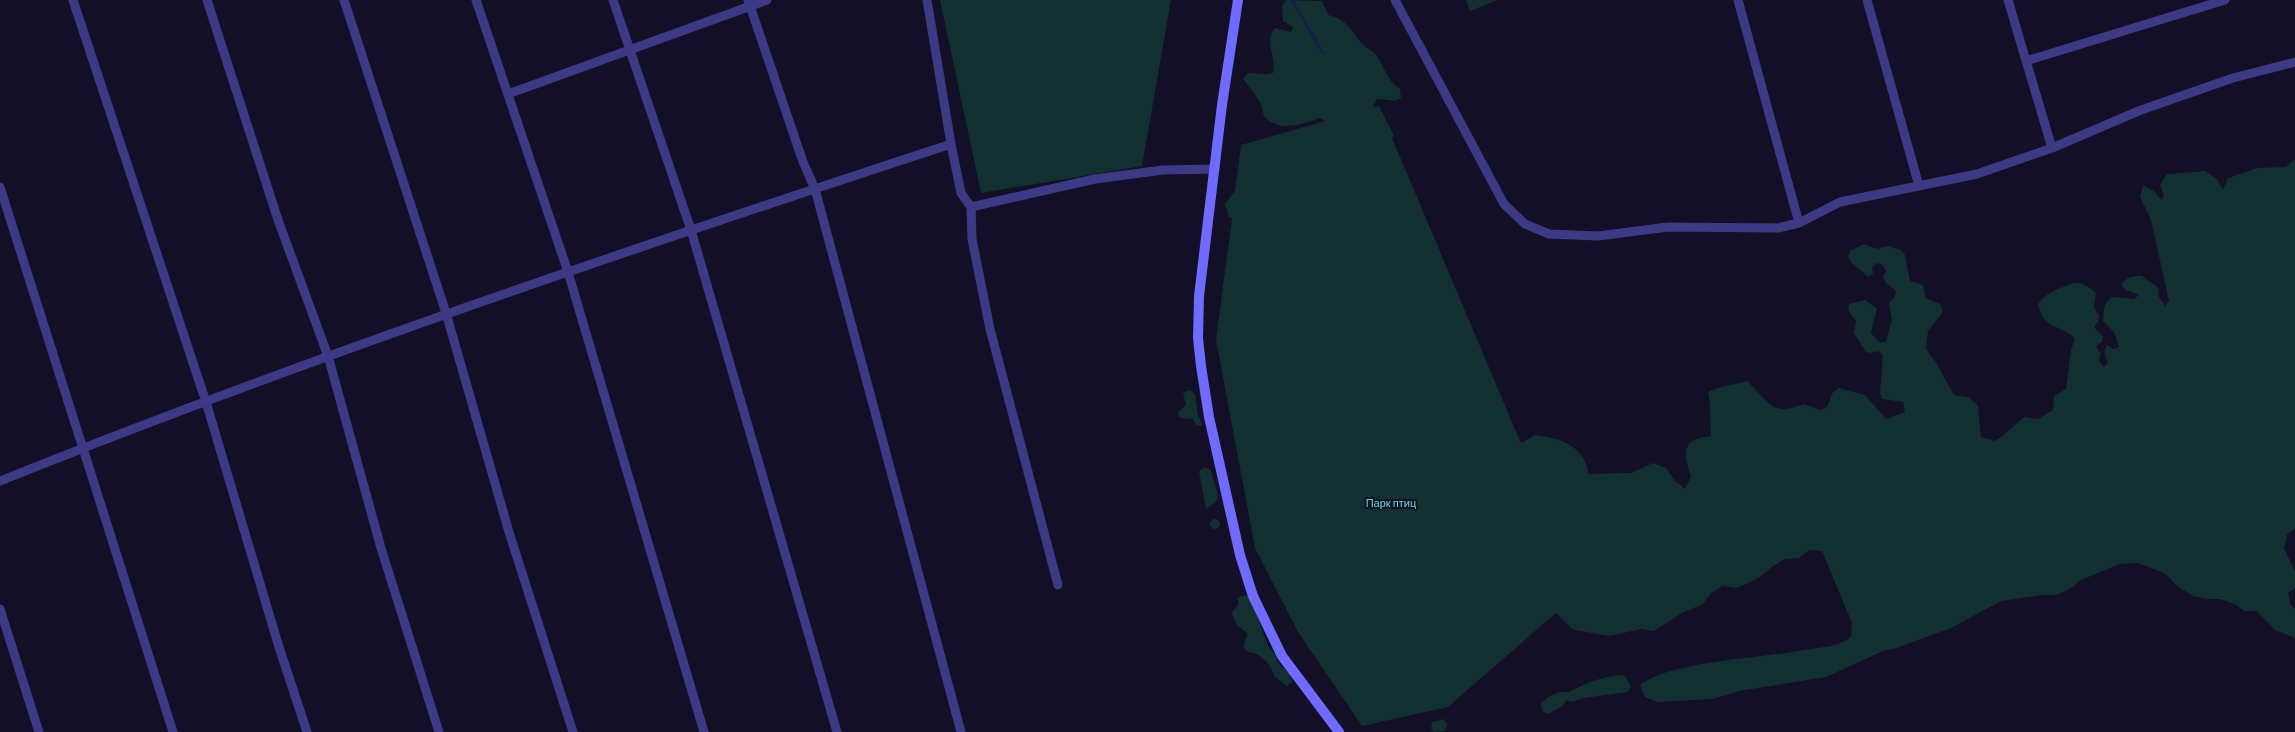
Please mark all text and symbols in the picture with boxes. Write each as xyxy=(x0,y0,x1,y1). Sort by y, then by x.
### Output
park label: Парк птиц xyxy=(1366,496,1417,509)

